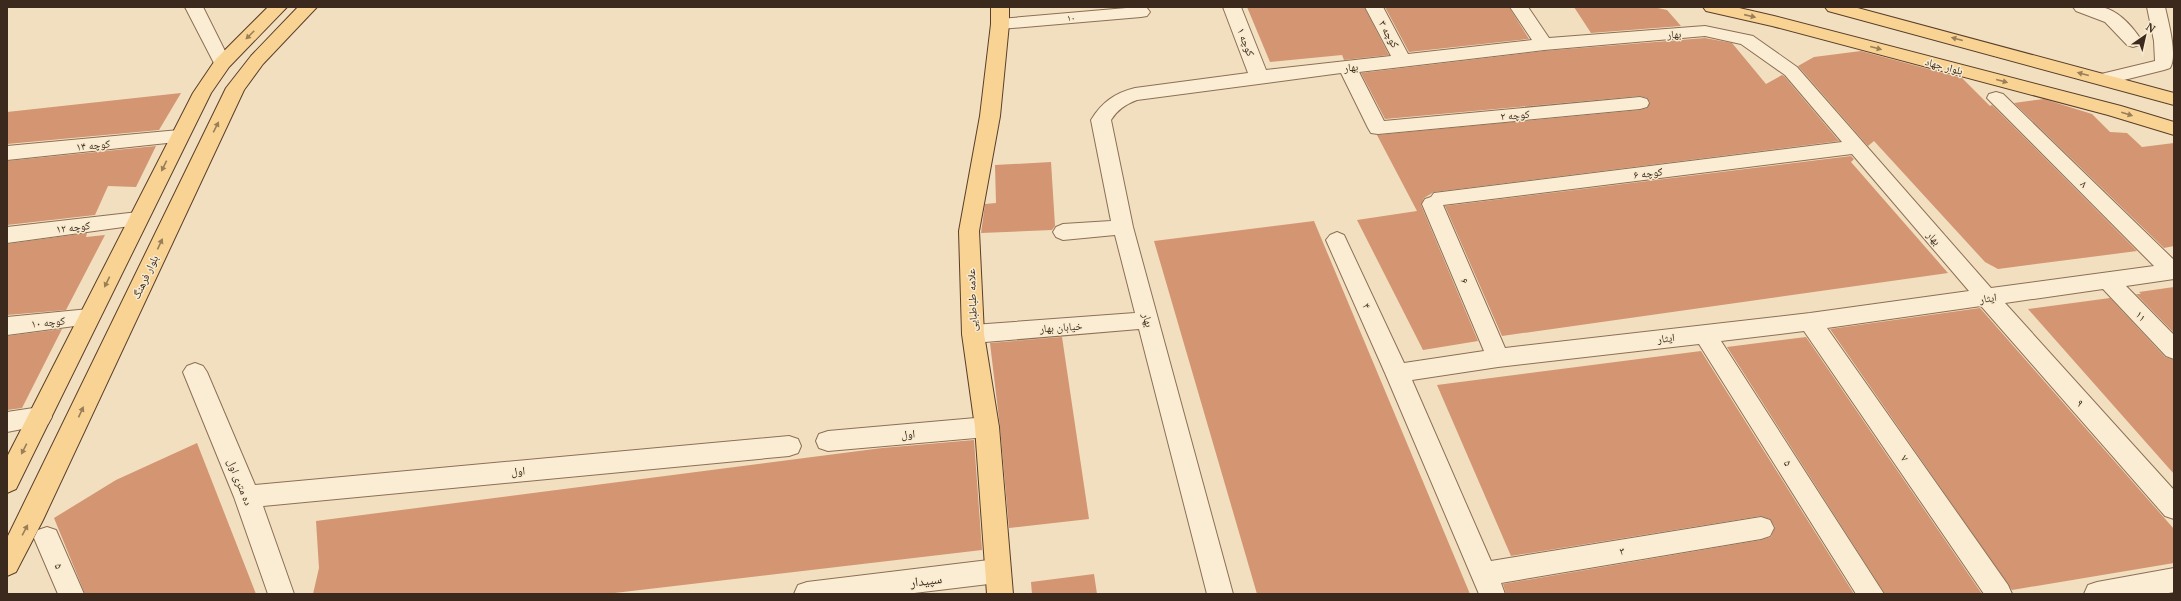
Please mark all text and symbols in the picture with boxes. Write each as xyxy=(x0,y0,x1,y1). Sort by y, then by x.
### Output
street label: ۱۰ xyxy=(1066,12,1076,24)
one-way arrow xyxy=(1744,13,1756,19)
north arrow xyxy=(2125,16,2165,56)
street label: کوچه ۳ xyxy=(1376,18,1402,51)
text: N xyxy=(2143,20,2159,36)
street label: کوچه ۱ xyxy=(1234,26,1258,59)
street label: بهار xyxy=(1665,26,1682,42)
one-way arrow xyxy=(245,30,255,40)
one-way arrow xyxy=(1951,36,1963,42)
one-way arrow xyxy=(1870,45,1882,51)
street label: بلوار جهاد xyxy=(1923,54,1965,78)
street label: بهار xyxy=(1342,59,1359,75)
one-way arrow xyxy=(2076,70,2089,76)
one-way arrow xyxy=(1996,78,2008,84)
street label: کوچه ۲ xyxy=(1500,107,1531,123)
one-way arrow xyxy=(2122,112,2134,118)
one-way arrow xyxy=(213,121,219,132)
street label: کوچه ۱۴ xyxy=(75,136,111,154)
one-way arrow xyxy=(161,160,168,172)
street label: کوچه ۶ xyxy=(1633,164,1664,182)
street label: ۸ xyxy=(2077,177,2091,191)
street label: کوچه ۱۲ xyxy=(55,218,91,236)
street label: بهار xyxy=(1923,227,1944,248)
one-way arrow xyxy=(157,238,163,250)
street label: بلوار فرهنگ xyxy=(129,253,161,301)
street label: علامه طباطبایی xyxy=(964,268,980,332)
street label: ۶ xyxy=(1458,276,1472,286)
one-way arrow xyxy=(104,277,110,288)
street label: ایثار xyxy=(1977,290,1998,306)
street label: ۴ xyxy=(1360,301,1374,311)
street label: ۱۱ xyxy=(2133,308,2149,324)
street label: بهار xyxy=(1139,310,1157,329)
street label: کوچه ۱۰ xyxy=(30,313,66,331)
street label: خیابان بهار xyxy=(1038,319,1083,336)
street label: ایثار xyxy=(1656,330,1675,346)
street label: ۹ xyxy=(2073,396,2087,410)
one-way arrow xyxy=(78,407,84,418)
street label: اول xyxy=(900,426,916,442)
one-way arrow xyxy=(21,443,27,455)
street label: ۷ xyxy=(1898,452,1912,464)
street label: ده متری اول xyxy=(224,457,256,508)
street label: ۵ xyxy=(1781,457,1795,469)
street label: اول xyxy=(510,463,526,479)
one-way arrow xyxy=(22,524,28,536)
street label: ۳ xyxy=(1618,544,1626,558)
street label: ۵ xyxy=(52,561,66,571)
street label: سپیدار xyxy=(908,569,943,591)

